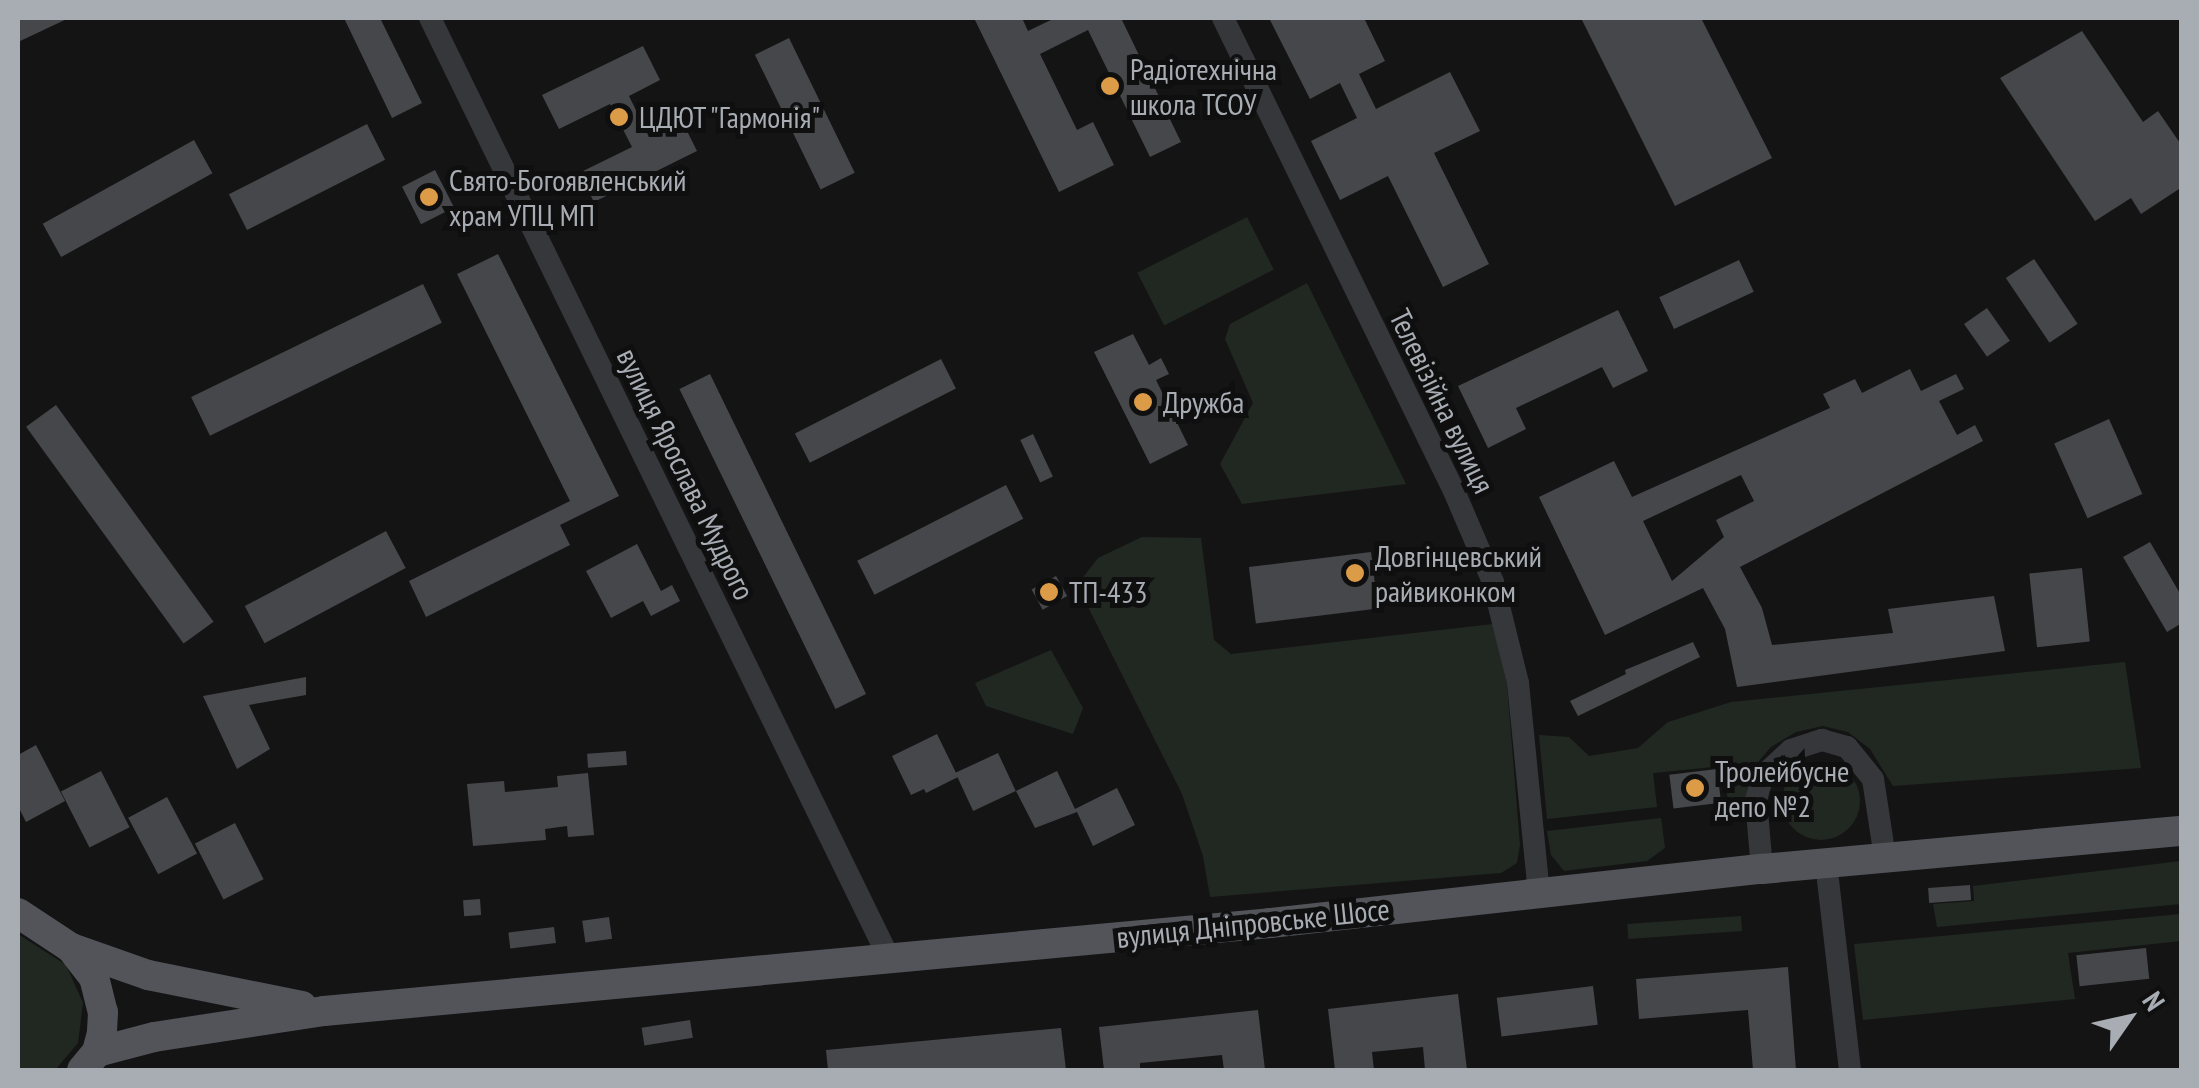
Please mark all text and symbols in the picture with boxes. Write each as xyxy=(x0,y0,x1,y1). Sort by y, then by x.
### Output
place label: Радіотехнічна школа ТСОУ xyxy=(1130,51,1277,122)
marker: Радіотехнічна школа ТСОУ xyxy=(1099,75,1121,97)
place label: ЦДЮТ "Гармонія" xyxy=(639,99,823,135)
marker: ЦДЮТ "Гармонія" xyxy=(608,106,630,128)
place label: Свято-Богоявленський храм УПЦ МП xyxy=(449,162,686,232)
marker: Свято-Богоявленський храм УПЦ МП xyxy=(418,186,440,208)
street label: Телевізійна вулиця xyxy=(1382,303,1502,499)
street label: вулиця Ярослава Мудрого xyxy=(609,342,763,606)
place label: Дружба xyxy=(1163,384,1244,420)
marker: Дружба xyxy=(1132,391,1154,413)
place label: Довгінцевський райвиконком xyxy=(1375,538,1542,608)
marker: Довгінцевський райвиконком xyxy=(1344,562,1366,584)
place label: ТП-433 xyxy=(1069,574,1147,610)
marker: ТП-433 xyxy=(1038,581,1060,603)
place label: Тролейбусне депо №2 xyxy=(1715,753,1849,824)
marker: Тролейбусне депо №2 xyxy=(1684,777,1706,799)
street label: вулиця Дніпровське Шосе xyxy=(1114,891,1392,955)
north arrow xyxy=(2079,968,2179,1068)
text: N xyxy=(2135,984,2174,1018)

